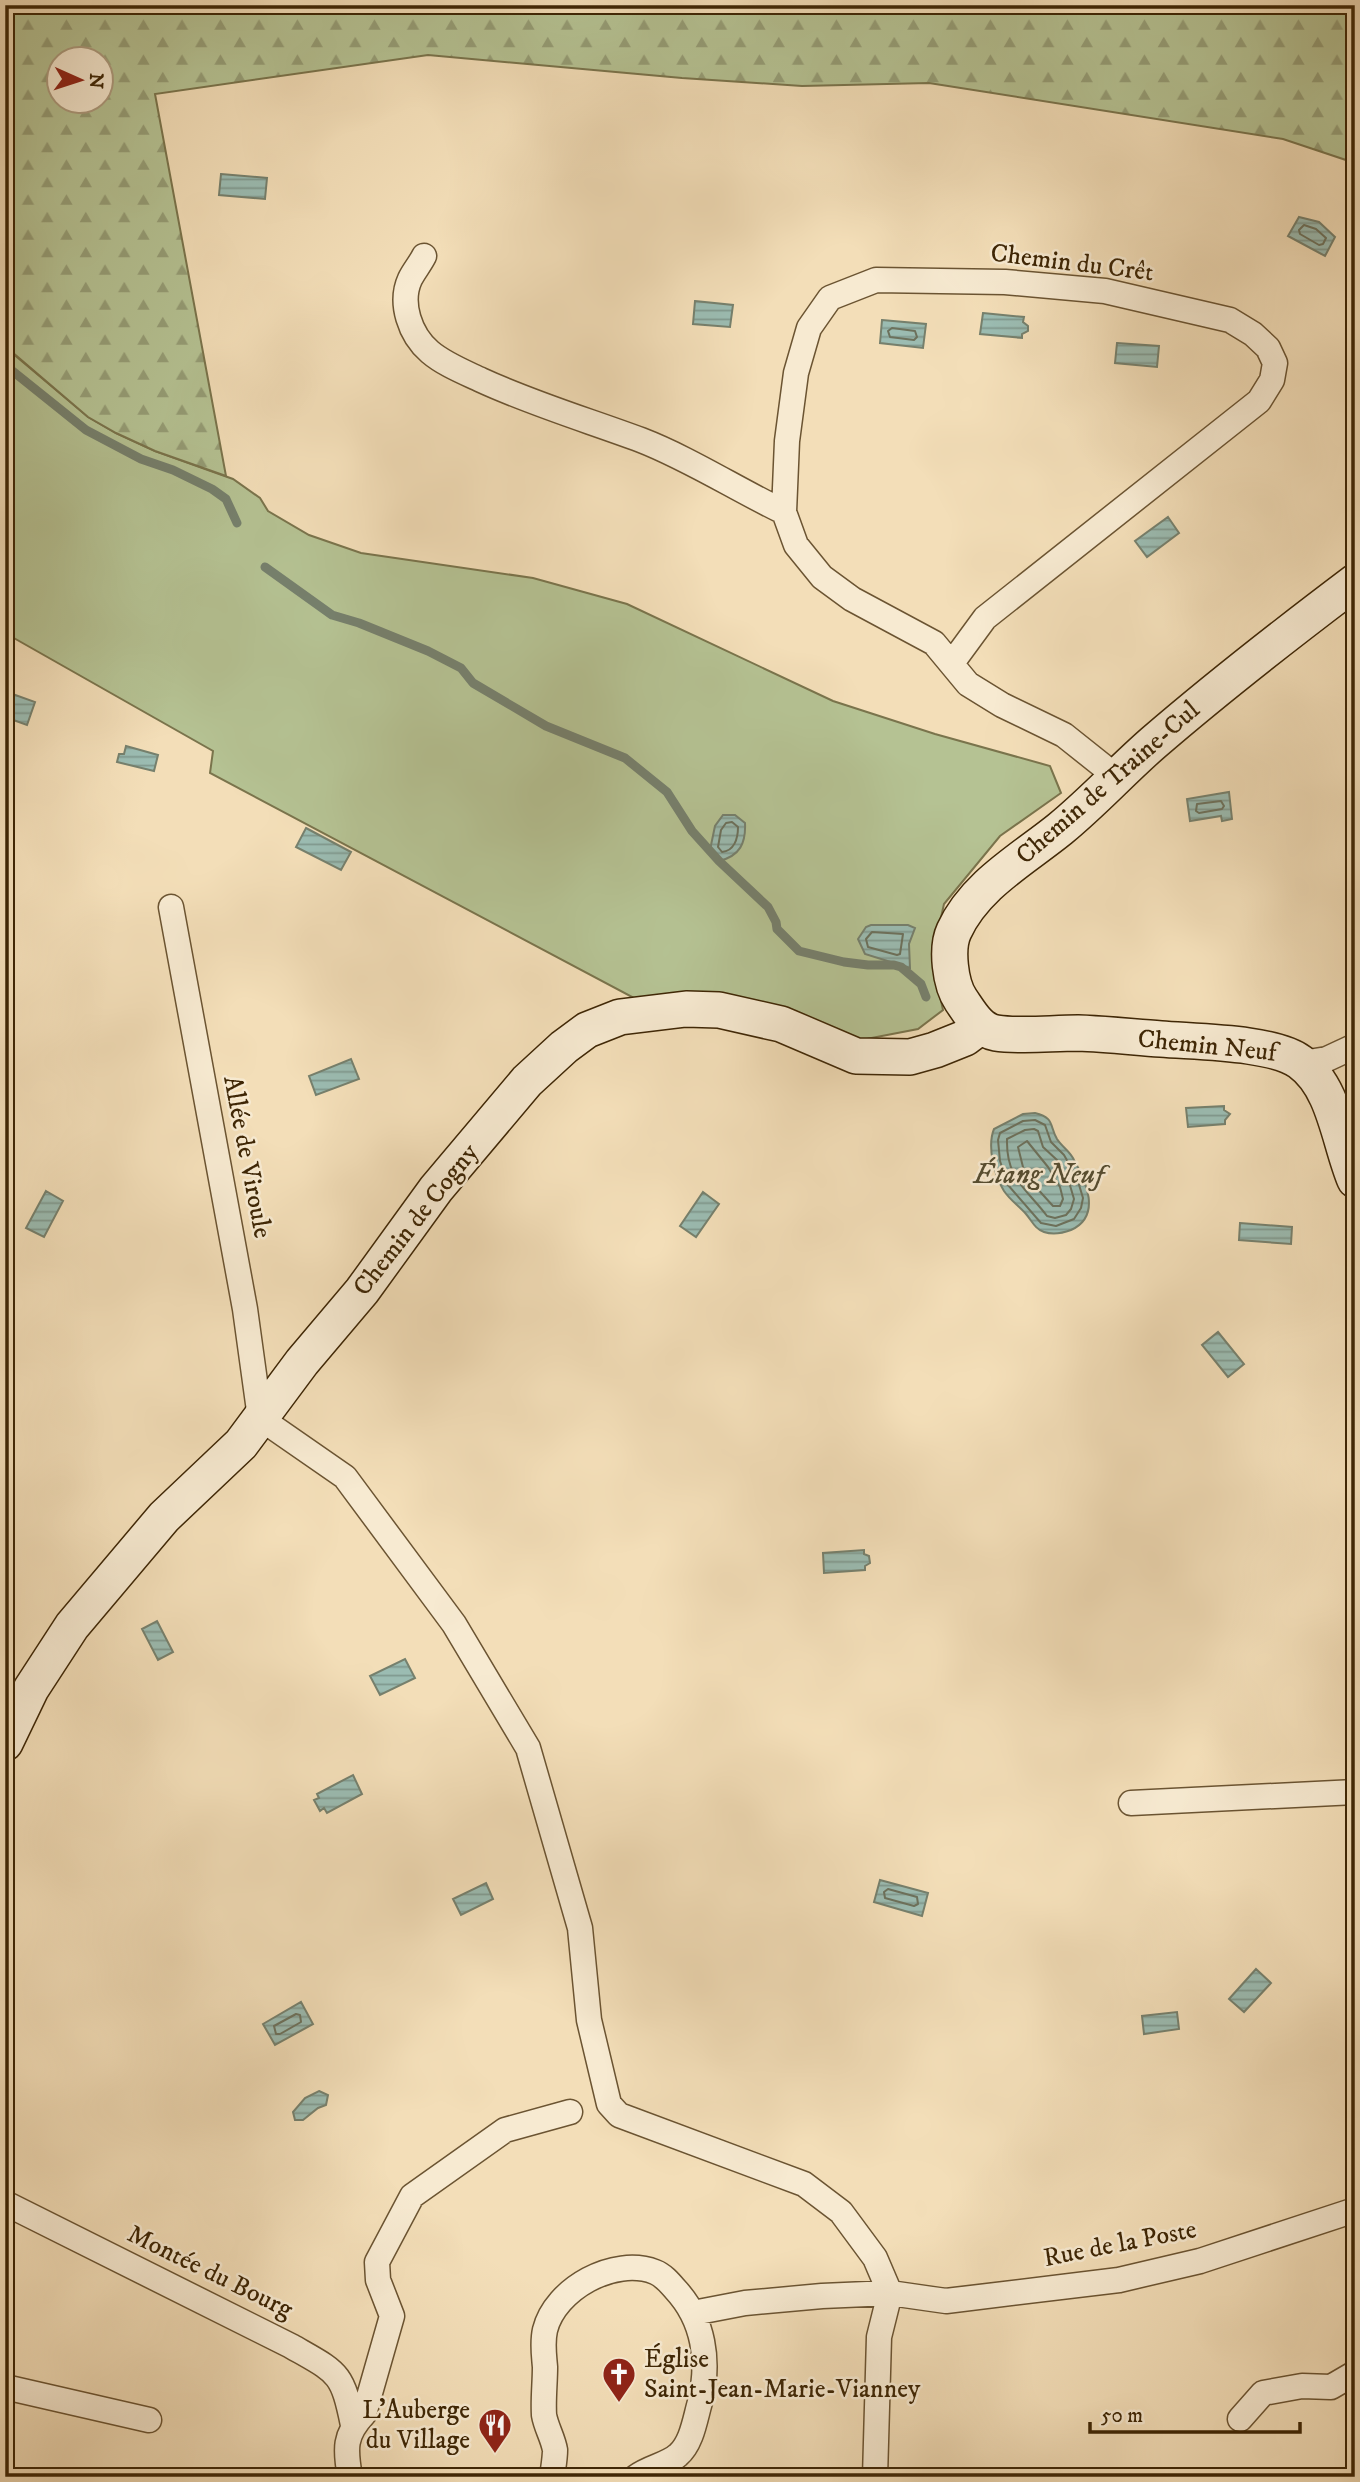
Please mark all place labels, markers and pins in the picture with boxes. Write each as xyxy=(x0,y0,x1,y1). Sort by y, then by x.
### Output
place label: Église Saint-Jean-Marie-Vianney xyxy=(644,2343,921,2406)
church icon: Église Saint-Jean-Marie-Vianney xyxy=(600,2355,638,2404)
place label: L'Auberge du Village xyxy=(362,2394,470,2457)
restaurant icon: L'Auberge du Village xyxy=(476,2406,514,2455)

